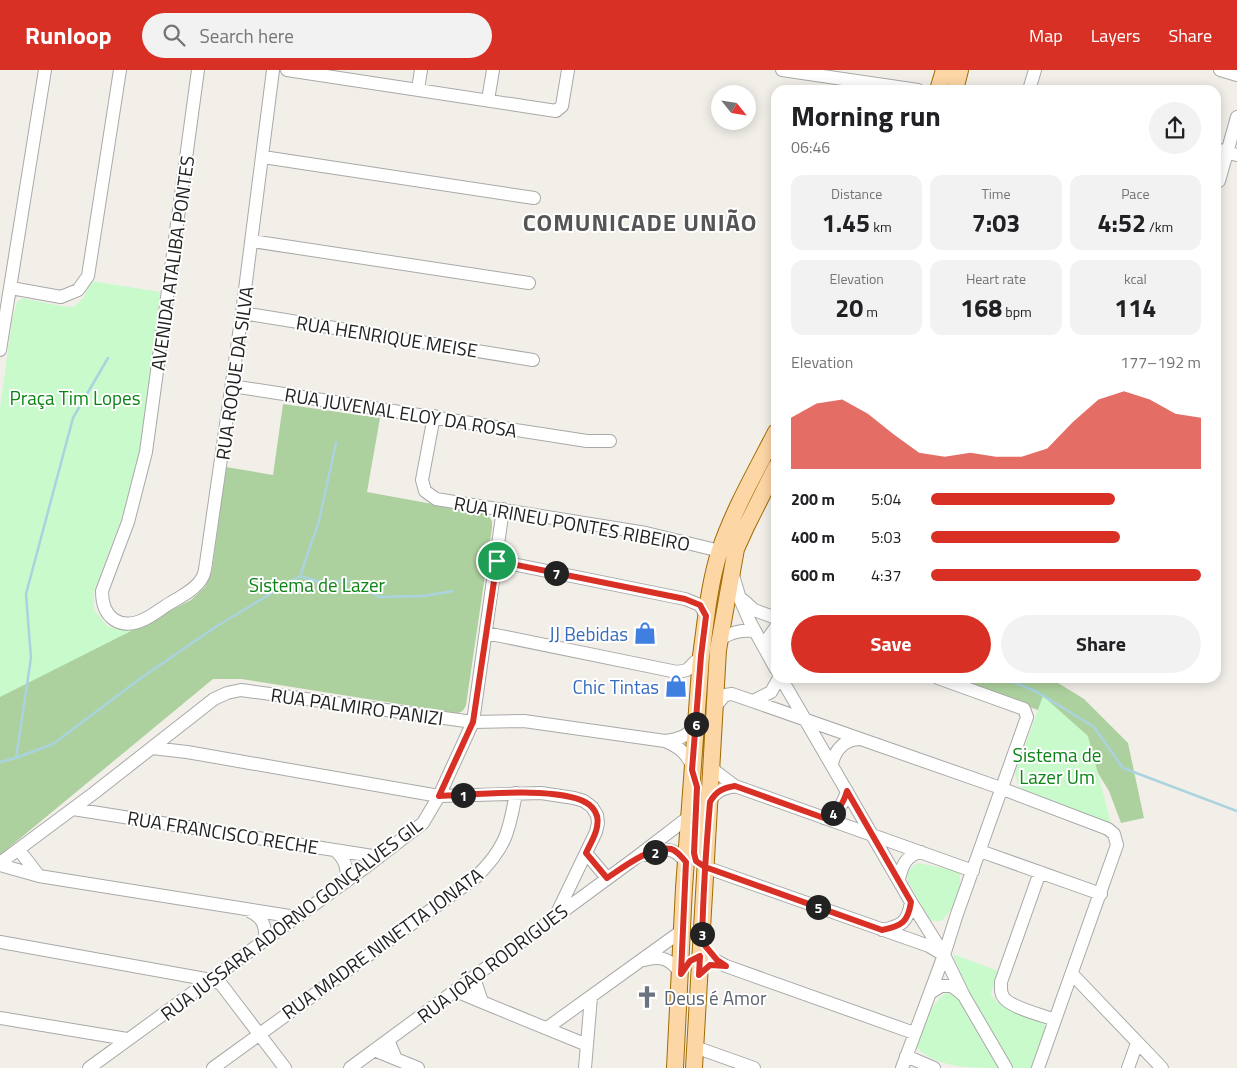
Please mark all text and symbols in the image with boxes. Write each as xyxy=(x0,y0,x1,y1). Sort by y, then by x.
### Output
search box xyxy=(142,13,492,58)
text: Runloop xyxy=(25,17,112,53)
icon: search xyxy=(160,21,188,49)
text: Search here xyxy=(200,21,294,50)
text: Map xyxy=(1029,22,1063,49)
text: Layers xyxy=(1091,22,1140,49)
text: Share xyxy=(1168,22,1212,49)
north arrow xyxy=(711,85,756,130)
map controls xyxy=(711,85,756,130)
text: Morning run xyxy=(791,94,941,137)
button: share xyxy=(1149,102,1201,154)
text: 06:46 xyxy=(791,135,830,159)
street label: AVENIDA ATALIBA PONTES xyxy=(143,154,201,372)
text: Distance xyxy=(831,183,882,204)
text: Time xyxy=(981,183,1011,204)
text: Pace xyxy=(1121,183,1149,204)
district label: COMUNICADE UNIÃO xyxy=(523,204,757,240)
text: 1.45 xyxy=(822,204,870,242)
text: 7:03 xyxy=(972,204,1020,242)
text: 4:52 xyxy=(1097,204,1146,242)
text: km xyxy=(870,216,892,237)
text: /km xyxy=(1146,216,1173,237)
text: Elevation xyxy=(829,268,884,289)
text: Heart rate xyxy=(966,268,1026,289)
text: kcal xyxy=(1124,268,1147,289)
street label: RUA ROQUE DA SILVA xyxy=(207,284,261,462)
text: 20 xyxy=(835,289,863,327)
text: 168 xyxy=(960,289,1002,327)
text: 114 xyxy=(1114,289,1156,327)
text: m xyxy=(863,301,878,322)
text: bpm xyxy=(1002,301,1032,322)
street label: RUA HENRIQUE MEISE xyxy=(294,307,480,365)
text: Elevation xyxy=(791,350,853,374)
text: 177–192 m xyxy=(1120,350,1201,374)
street label: RUA JUVENAL ELOY DA ROSA xyxy=(283,379,519,445)
park label: Praça Tim Lopes xyxy=(9,383,141,412)
text: 200 m xyxy=(791,487,835,511)
text: 5:04 xyxy=(871,487,901,511)
street label: RUA IRINEU PONTES RIBEIRO xyxy=(452,488,692,558)
text: 400 m xyxy=(791,525,835,549)
text: 5:03 xyxy=(871,525,901,549)
pin xyxy=(476,540,518,582)
icon: arrive xyxy=(483,547,511,575)
pin: 7 xyxy=(544,560,568,586)
text: 7 xyxy=(553,563,560,584)
text: 600 m xyxy=(791,563,835,587)
text: 4:37 xyxy=(871,563,901,587)
park label: Sistema de Lazer xyxy=(249,570,386,599)
button: Save xyxy=(791,615,991,673)
button: Share xyxy=(1001,615,1201,673)
place label: JJ Bebidas xyxy=(549,619,628,648)
shop icon: JJ Bebidas xyxy=(632,620,658,646)
place label: Chic Tintas xyxy=(573,672,659,701)
shop icon: Chic Tintas xyxy=(663,673,689,699)
street label: RUA PALMIRO PANIZI xyxy=(269,680,445,732)
pin: 6 xyxy=(684,712,708,736)
text: 6 xyxy=(693,714,700,735)
park label: Sistema de Lazer Um xyxy=(1013,740,1101,791)
pin: 1 xyxy=(450,782,476,808)
text: 1 xyxy=(460,785,467,806)
pin: 4 xyxy=(820,800,846,826)
street label: RUA FRANCISCO RECHE xyxy=(125,803,321,861)
text: 4 xyxy=(830,803,837,824)
street label: RUA JUSSARA ADORNO GONÇALVES GIL xyxy=(154,811,428,1027)
pin: 2 xyxy=(642,840,668,864)
text: 2 xyxy=(652,842,659,863)
street label: RUA MADRE NINETTA JONATA xyxy=(275,860,489,1026)
pin: 5 xyxy=(806,894,830,920)
street label: RUA JOÃO RODRIGUES xyxy=(410,897,574,1029)
text: 5 xyxy=(815,897,822,918)
pin: 3 xyxy=(690,922,714,946)
text: 3 xyxy=(699,924,706,945)
place label: Deus é Amor xyxy=(664,983,767,1012)
church icon: Deus é Amor xyxy=(634,984,660,1010)

